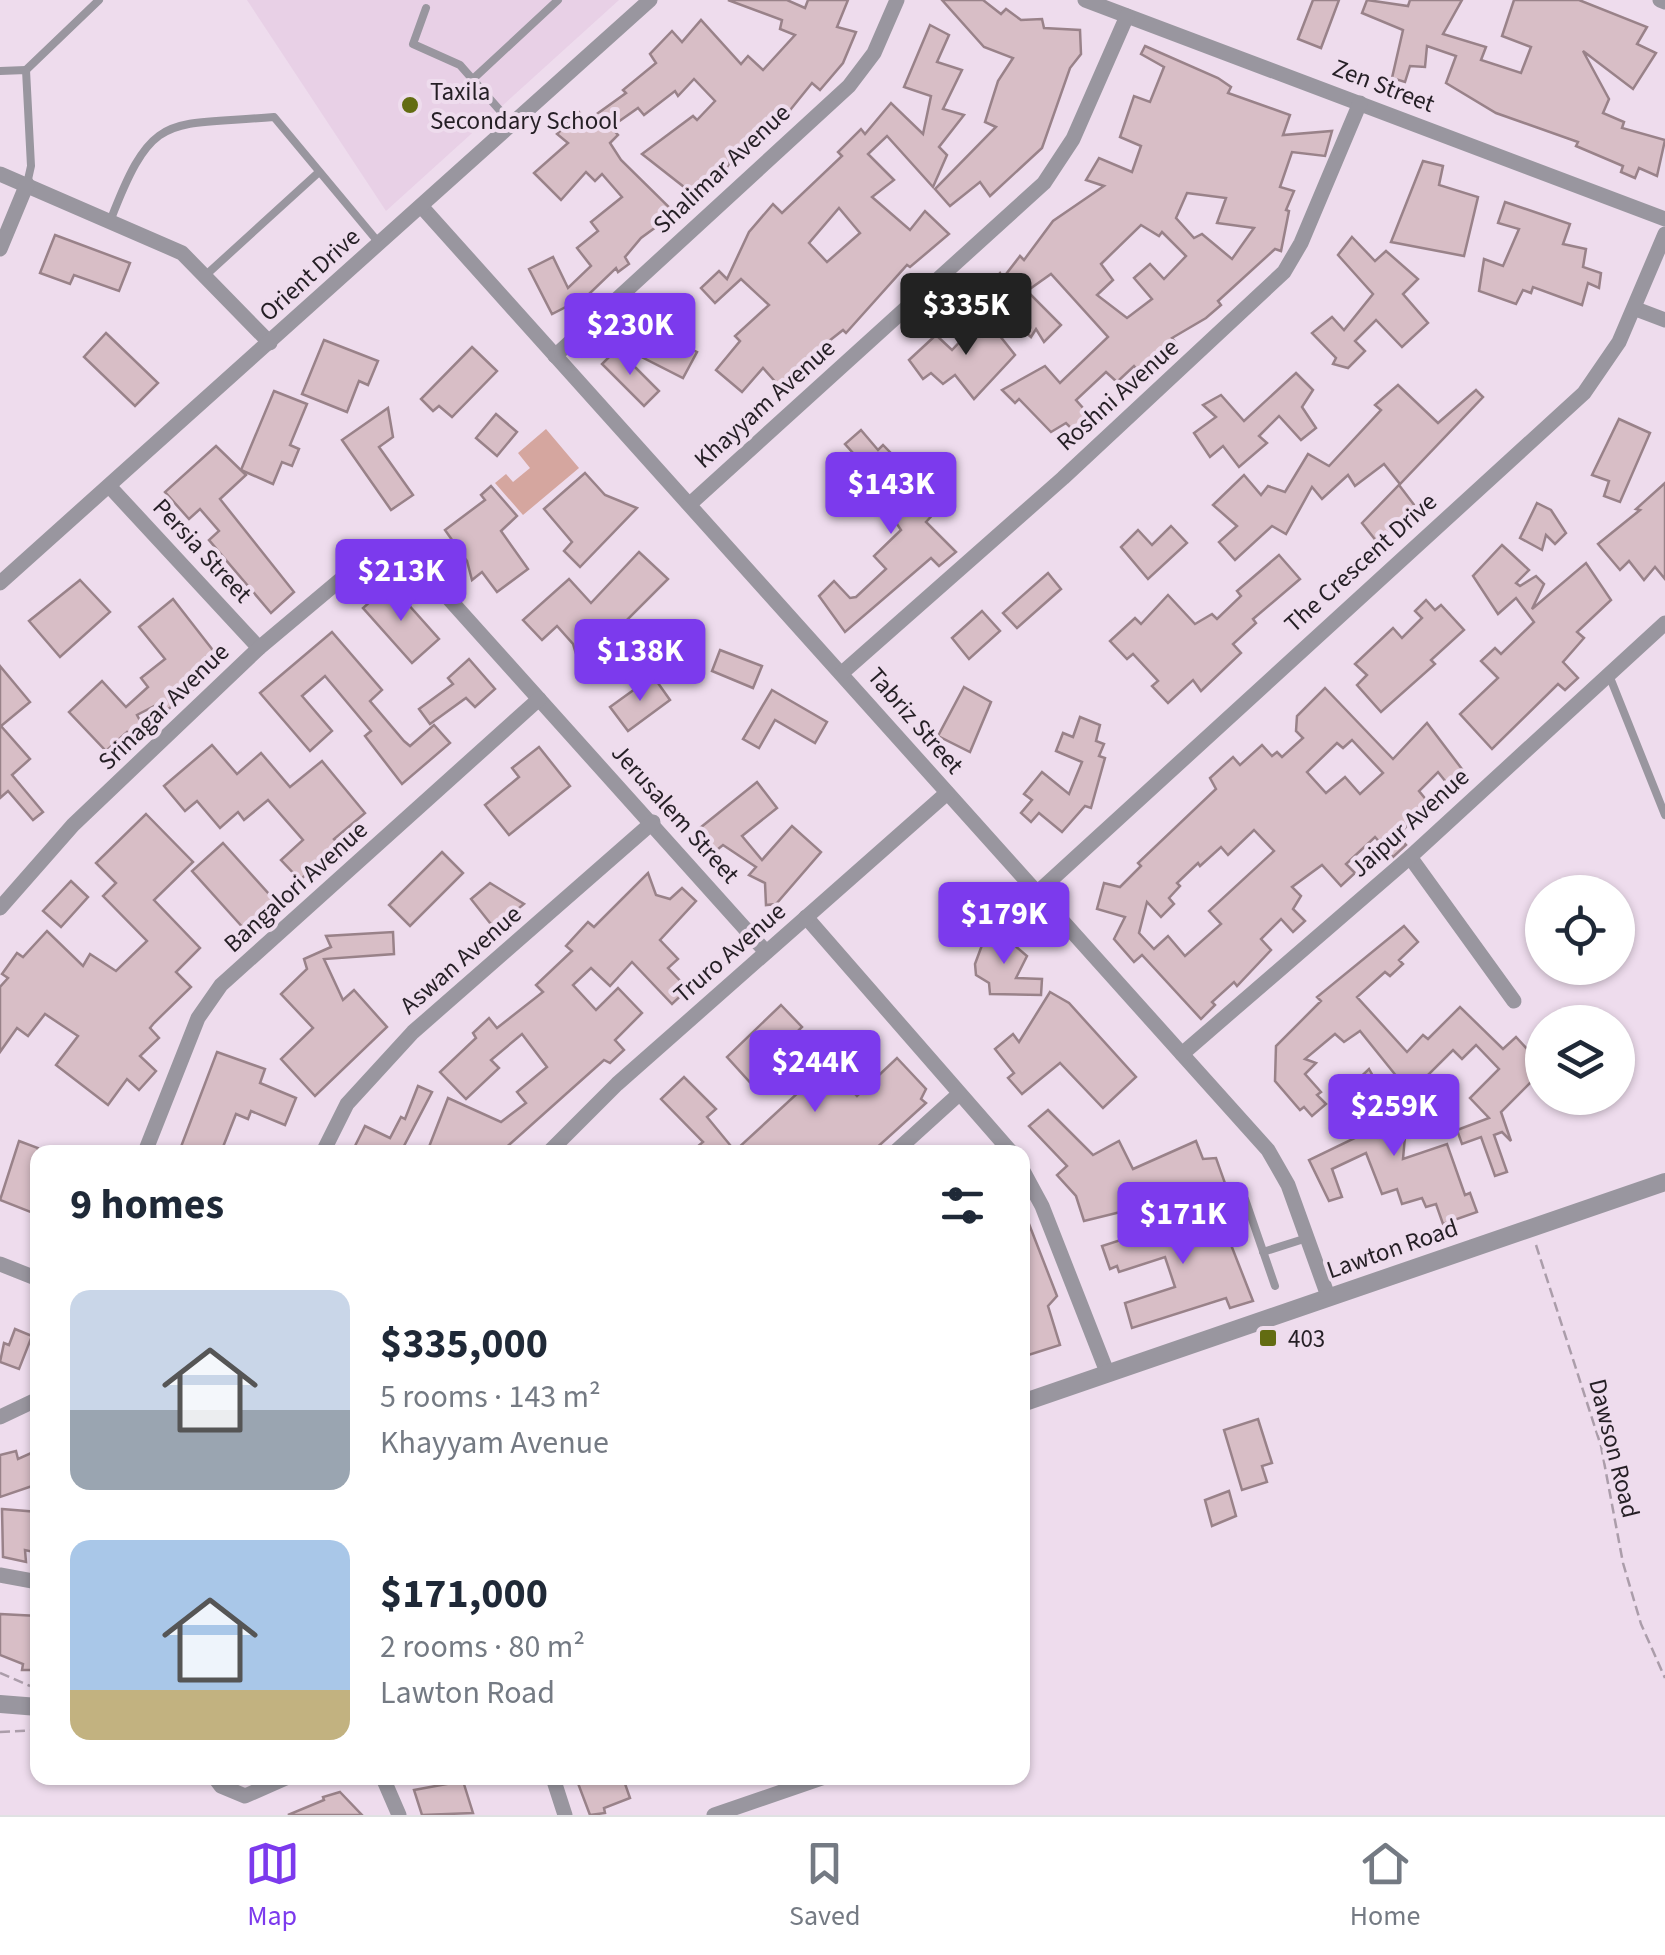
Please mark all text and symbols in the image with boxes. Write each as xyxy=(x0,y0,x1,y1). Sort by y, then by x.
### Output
street label: Zen Street xyxy=(1327,50,1440,122)
place label: Taxila Secondary School xyxy=(430,74,618,139)
marker: Taxila Secondary School xyxy=(399,94,421,116)
street label: Shalimar Avenue xyxy=(645,96,798,242)
street label: Orient Drive xyxy=(251,219,368,330)
pin: $335K xyxy=(896,273,1036,358)
text: $335K xyxy=(922,282,1010,328)
pin: $230K xyxy=(560,293,700,378)
text: $230K xyxy=(586,302,674,348)
street label: Roshni Avenue xyxy=(1049,330,1187,459)
street label: Khayyam Avenue xyxy=(686,331,843,477)
pin: $143K xyxy=(821,452,961,537)
text: $143K xyxy=(847,461,935,507)
street label: The Crescent Drive xyxy=(1276,484,1445,641)
street label: Persia Street xyxy=(144,490,261,611)
pin: $213K xyxy=(331,539,471,624)
text: $213K xyxy=(357,548,445,594)
pin: $138K xyxy=(570,619,710,704)
text: $138K xyxy=(596,628,684,674)
street label: Srinagar Avenue xyxy=(90,635,237,779)
street label: Tabriz Street xyxy=(859,659,972,782)
street label: Jerusalem Street xyxy=(603,736,748,892)
street label: Jaipur Avenue xyxy=(1342,760,1477,886)
street label: Bangalori Avenue xyxy=(216,812,376,961)
map controls xyxy=(1525,875,1635,1115)
button: locate xyxy=(1525,875,1635,985)
pin: $179K xyxy=(934,882,1074,967)
text: $179K xyxy=(960,891,1048,937)
street label: Truro Avenue xyxy=(666,894,794,1012)
street label: Aswan Avenue xyxy=(392,897,529,1023)
button: layers xyxy=(1525,1005,1635,1115)
pin: $244K xyxy=(745,1030,885,1115)
text: $244K xyxy=(771,1039,859,1085)
pin: $259K xyxy=(1324,1074,1464,1159)
text: $259K xyxy=(1350,1083,1438,1129)
text: 9 homes xyxy=(70,1175,224,1235)
icon: filters xyxy=(935,1178,990,1233)
pin: $171K xyxy=(1113,1182,1253,1267)
text: $171K xyxy=(1139,1191,1227,1237)
street label: Lawton Road xyxy=(1322,1210,1463,1288)
text: $335,000 xyxy=(380,1314,548,1374)
place label: 403 xyxy=(1288,1321,1325,1357)
marker: 403 xyxy=(1257,1327,1279,1349)
icon: home xyxy=(150,1330,270,1450)
text: 5 rooms · 143 m² xyxy=(380,1374,601,1420)
street label: Dawson Road xyxy=(1579,1375,1649,1522)
text: Khayyam Avenue xyxy=(380,1420,609,1466)
text: $171,000 xyxy=(380,1564,548,1624)
icon: home xyxy=(150,1580,270,1700)
text: 2 rooms · 80 m² xyxy=(380,1624,585,1670)
text: Lawton Road xyxy=(380,1670,555,1716)
tab: Map xyxy=(245,1836,300,1936)
tab: Saved xyxy=(789,1836,860,1936)
tab: Home xyxy=(1350,1836,1420,1936)

